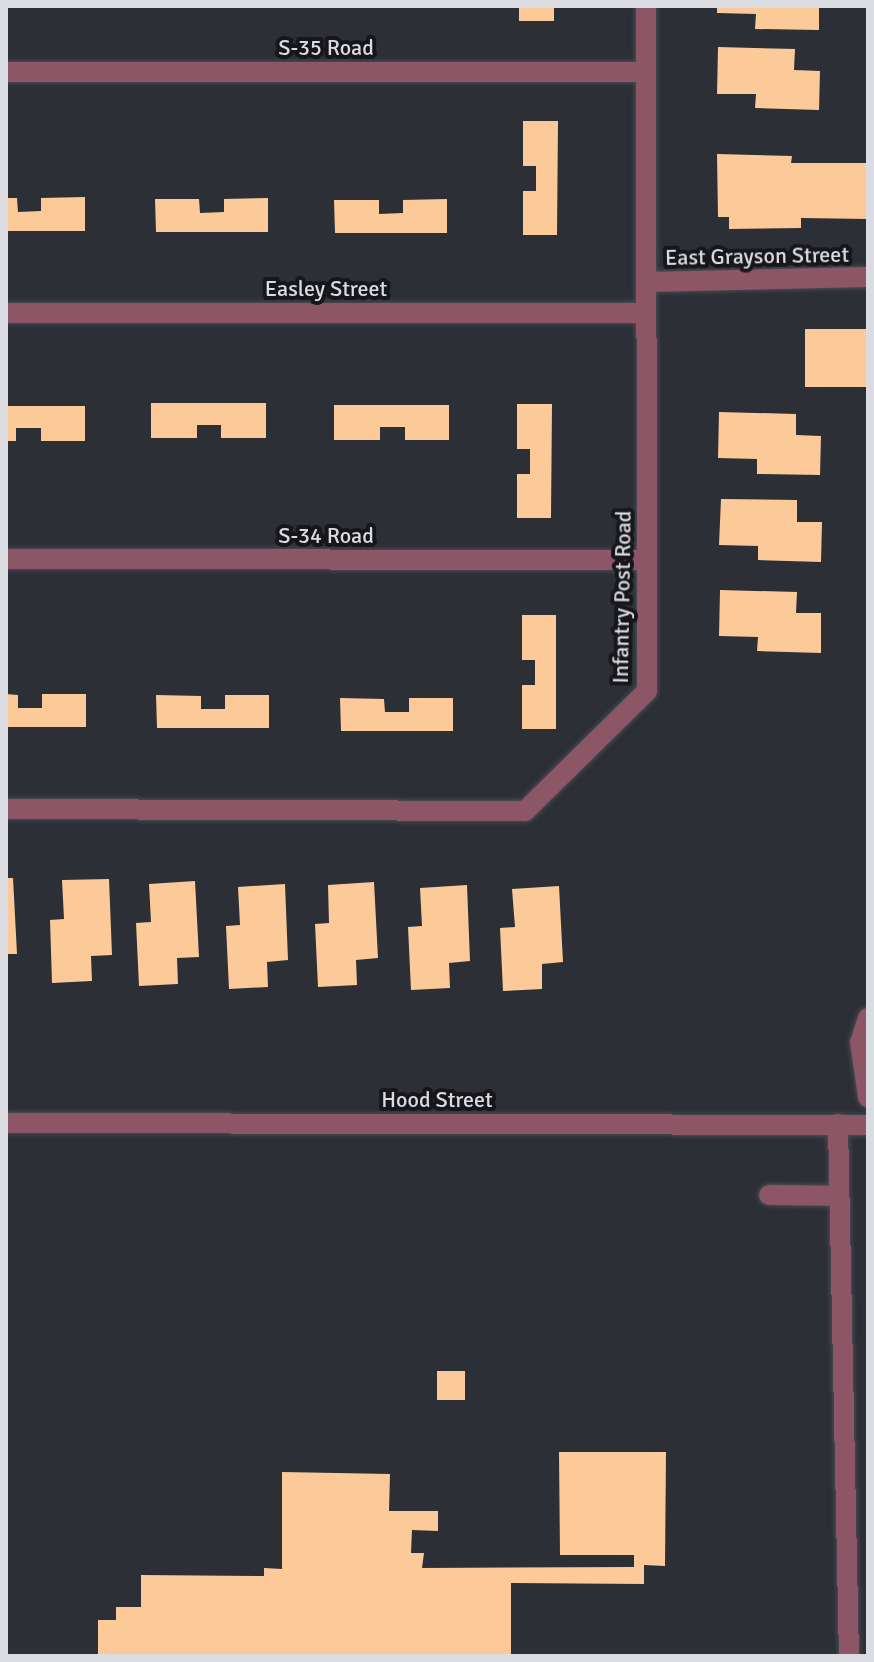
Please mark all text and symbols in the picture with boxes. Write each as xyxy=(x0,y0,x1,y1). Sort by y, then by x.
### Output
street label: S-35 Road xyxy=(278,35,374,61)
street label: East Grayson Street xyxy=(665,241,849,271)
street label: Easley Street xyxy=(265,276,387,302)
street label: Infantry Post Road xyxy=(607,510,637,684)
street label: S-34 Road xyxy=(278,523,374,549)
street label: Hood Street xyxy=(381,1087,493,1113)

